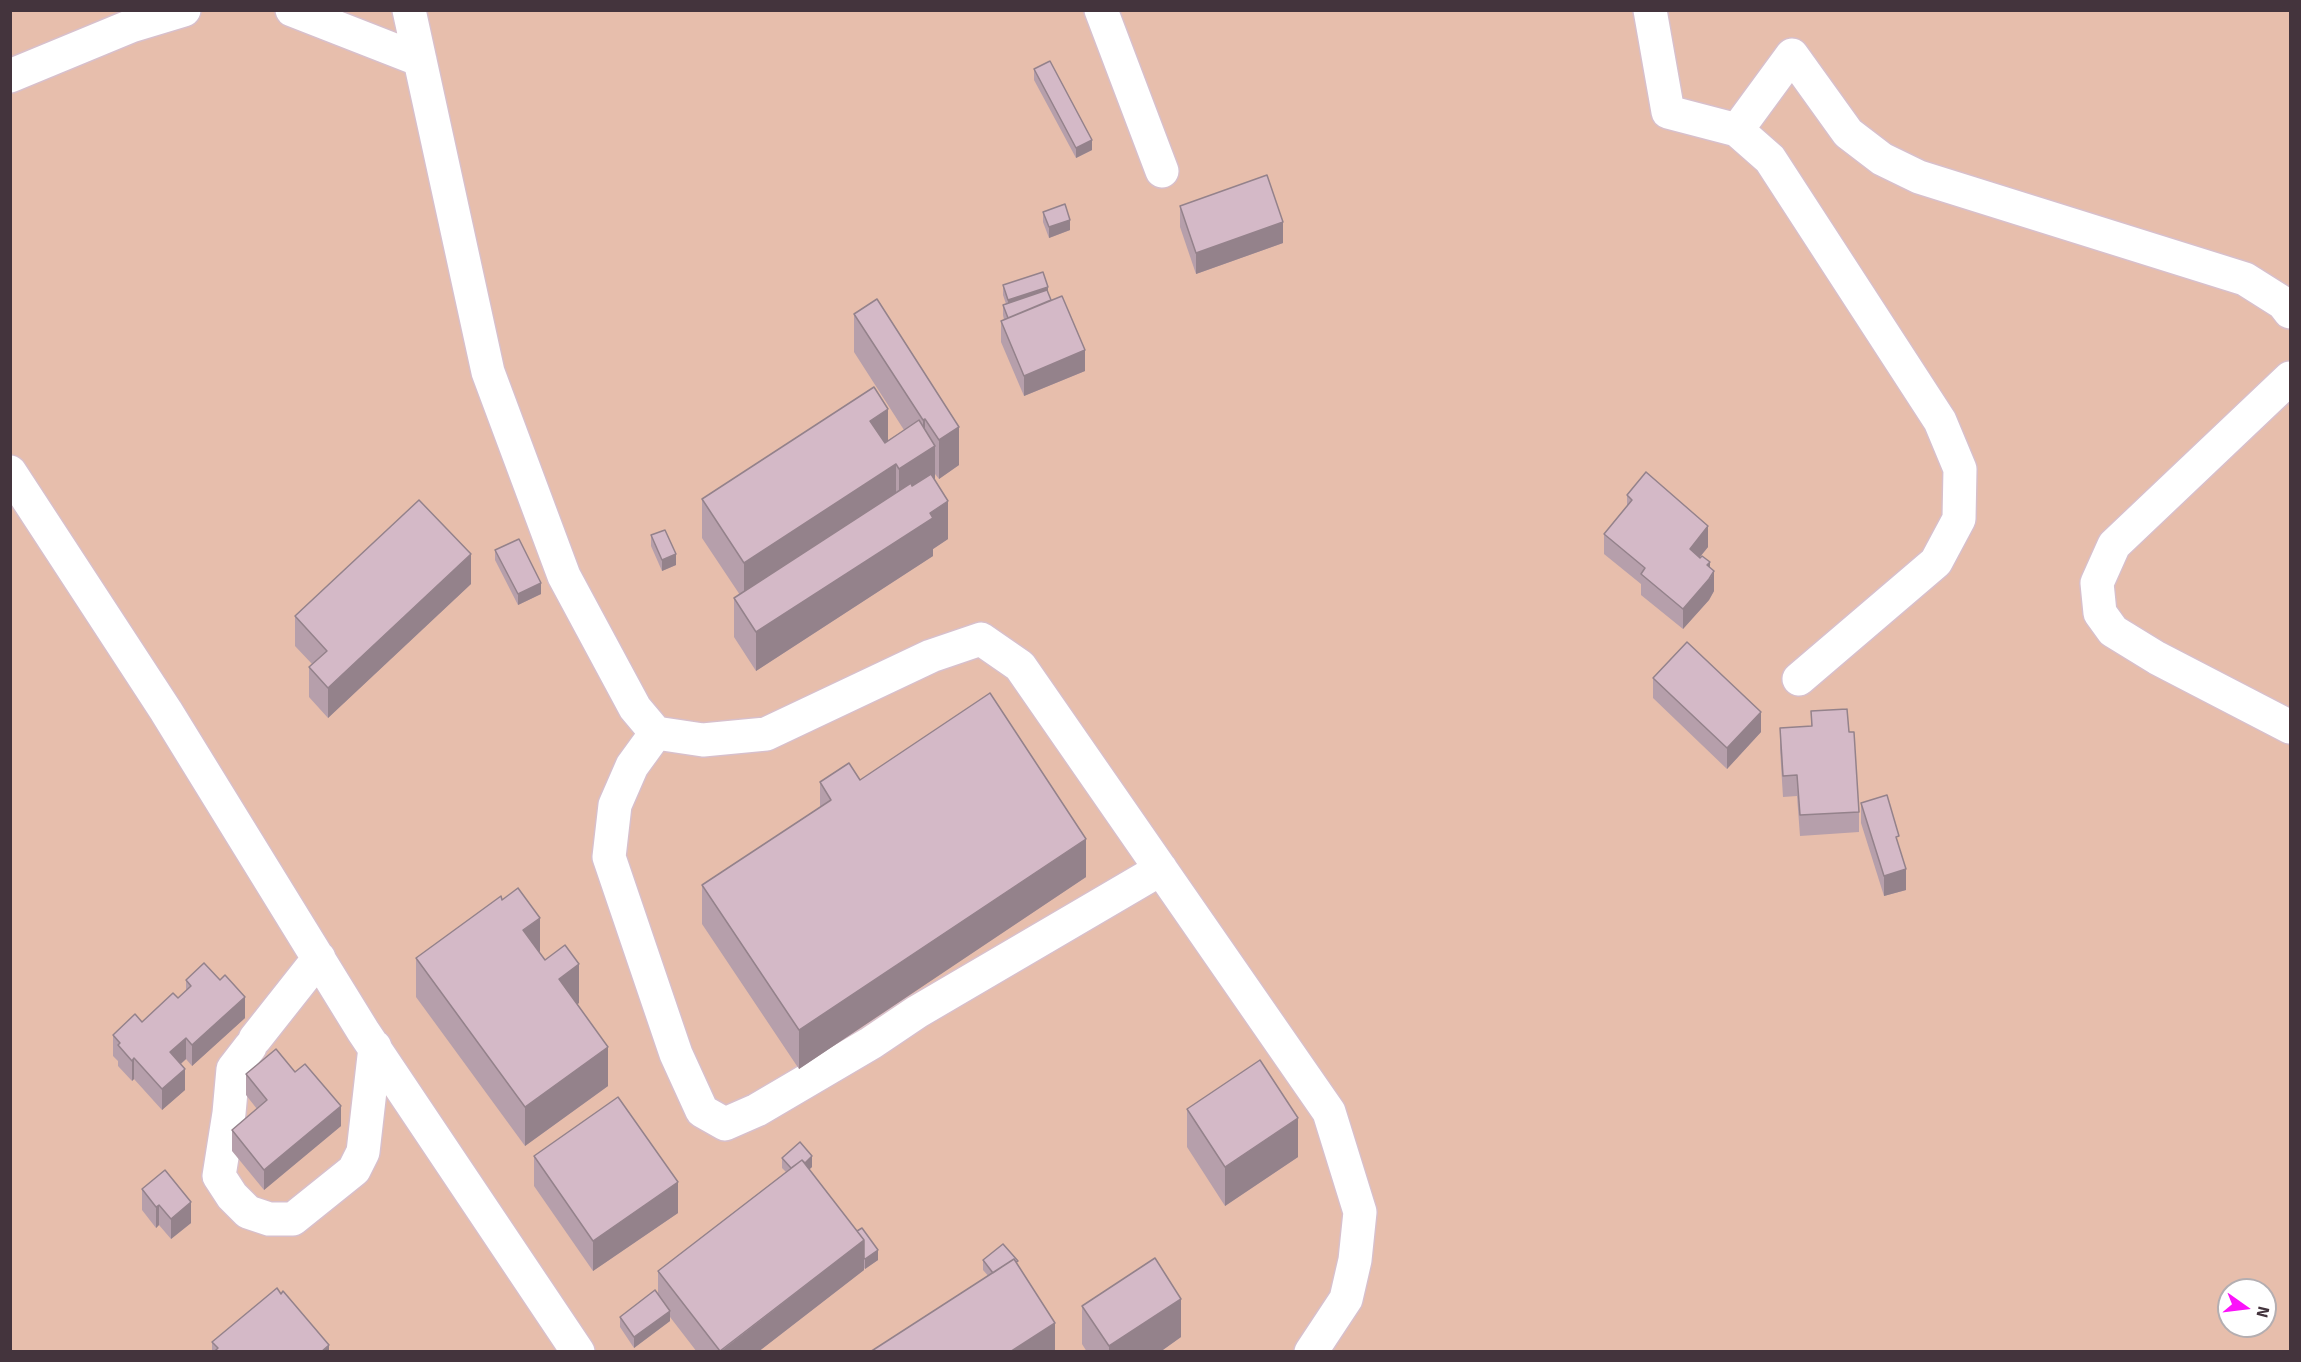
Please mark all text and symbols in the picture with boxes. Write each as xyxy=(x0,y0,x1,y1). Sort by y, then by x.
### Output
north arrow xyxy=(2217,1278,2277,1338)
text: N xyxy=(2251,1304,2274,1320)

